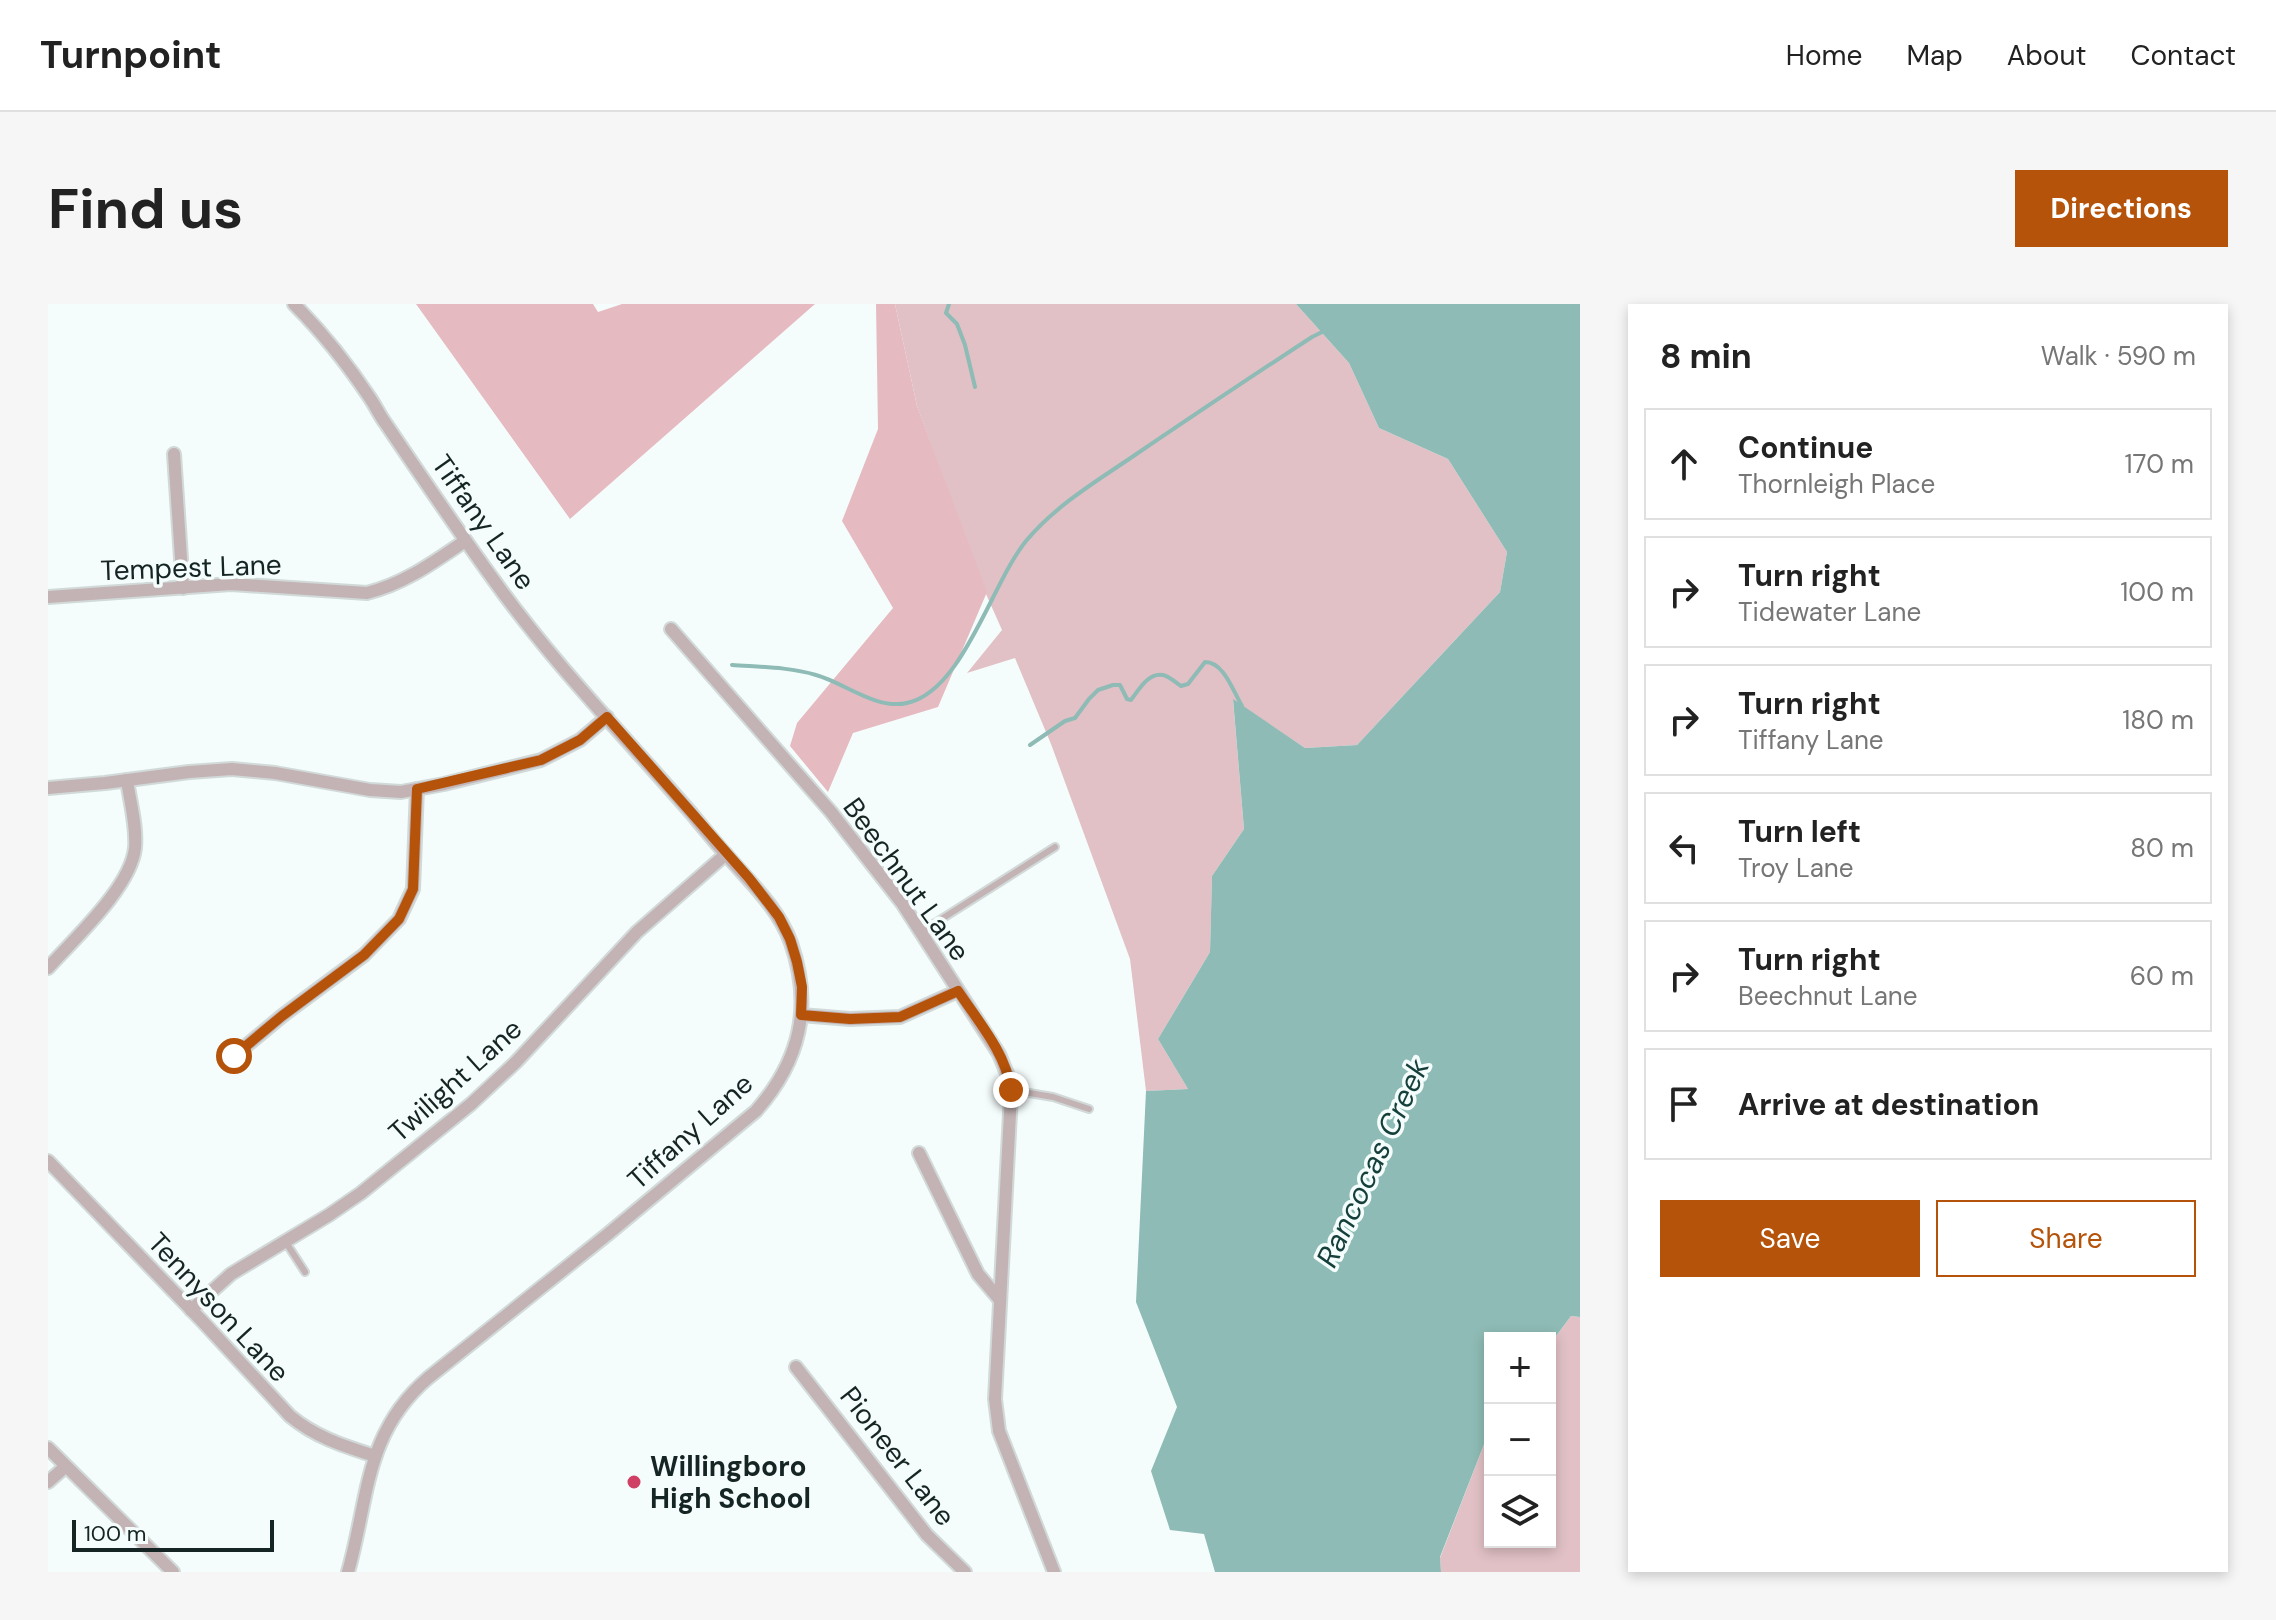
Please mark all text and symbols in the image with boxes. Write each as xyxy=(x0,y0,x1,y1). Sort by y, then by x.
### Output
text: Turnpoint xyxy=(40,30,222,80)
text: Home xyxy=(1786,37,1862,74)
text: Map xyxy=(1906,37,1963,74)
text: About xyxy=(2007,37,2086,74)
text: Contact xyxy=(2130,37,2236,74)
button: Directions xyxy=(2015,170,2228,247)
text: Find us xyxy=(48,172,243,245)
text: 8 min xyxy=(1660,334,1752,379)
text: Walk · 590 m xyxy=(2041,339,2196,373)
text: Continue xyxy=(1738,428,1873,467)
icon: ahead xyxy=(1662,442,1706,486)
street label: Tiffany Lane xyxy=(423,447,544,597)
text: 170 m xyxy=(2125,447,2194,481)
text: Thornleigh Place xyxy=(1738,467,1935,501)
street label: Tempest Lane xyxy=(100,546,282,589)
text: Turn right xyxy=(1738,556,1881,595)
icon: right xyxy=(1662,570,1706,614)
text: 100 m xyxy=(2120,575,2194,609)
text: Tidewater Lane xyxy=(1738,595,1921,629)
text: Turn right xyxy=(1738,684,1881,723)
icon: right xyxy=(1662,698,1706,742)
text: 180 m xyxy=(2122,703,2194,737)
text: Tiffany Lane xyxy=(1738,723,1884,757)
street label: Beechnut Lane xyxy=(835,790,978,968)
text: Turn left xyxy=(1738,812,1861,851)
icon: left xyxy=(1662,826,1706,870)
text: 80 m xyxy=(2130,831,2194,865)
text: Troy Lane xyxy=(1738,851,1854,885)
text: Turn right xyxy=(1738,940,1881,979)
icon: right xyxy=(1662,954,1706,998)
text: 60 m xyxy=(2130,959,2194,993)
text: Beechnut Lane xyxy=(1738,979,1918,1013)
street label: Twilight Lane xyxy=(381,1011,530,1150)
route start xyxy=(216,1038,252,1074)
water label: Rancocas Creek xyxy=(1307,1052,1438,1273)
street label: Tiffany Lane xyxy=(620,1065,761,1198)
route end xyxy=(993,1072,1029,1108)
icon: arrive xyxy=(1662,1082,1706,1126)
text: Arrive at destination xyxy=(1738,1085,2039,1124)
button: Save xyxy=(1660,1200,1920,1277)
button: Share xyxy=(1936,1200,2196,1277)
street label: Tennyson Lane xyxy=(140,1225,298,1390)
map controls xyxy=(1484,1332,1556,1548)
button: + xyxy=(1484,1332,1556,1404)
street label: Pioneer Lane xyxy=(832,1379,964,1534)
button: − xyxy=(1484,1404,1556,1476)
place label: Willingboro High School xyxy=(650,1448,811,1517)
marker: Willingboro High School xyxy=(625,1473,643,1491)
button: layers xyxy=(1484,1476,1556,1548)
scale bar xyxy=(72,1516,274,1552)
text: 100 m xyxy=(84,1519,146,1548)

